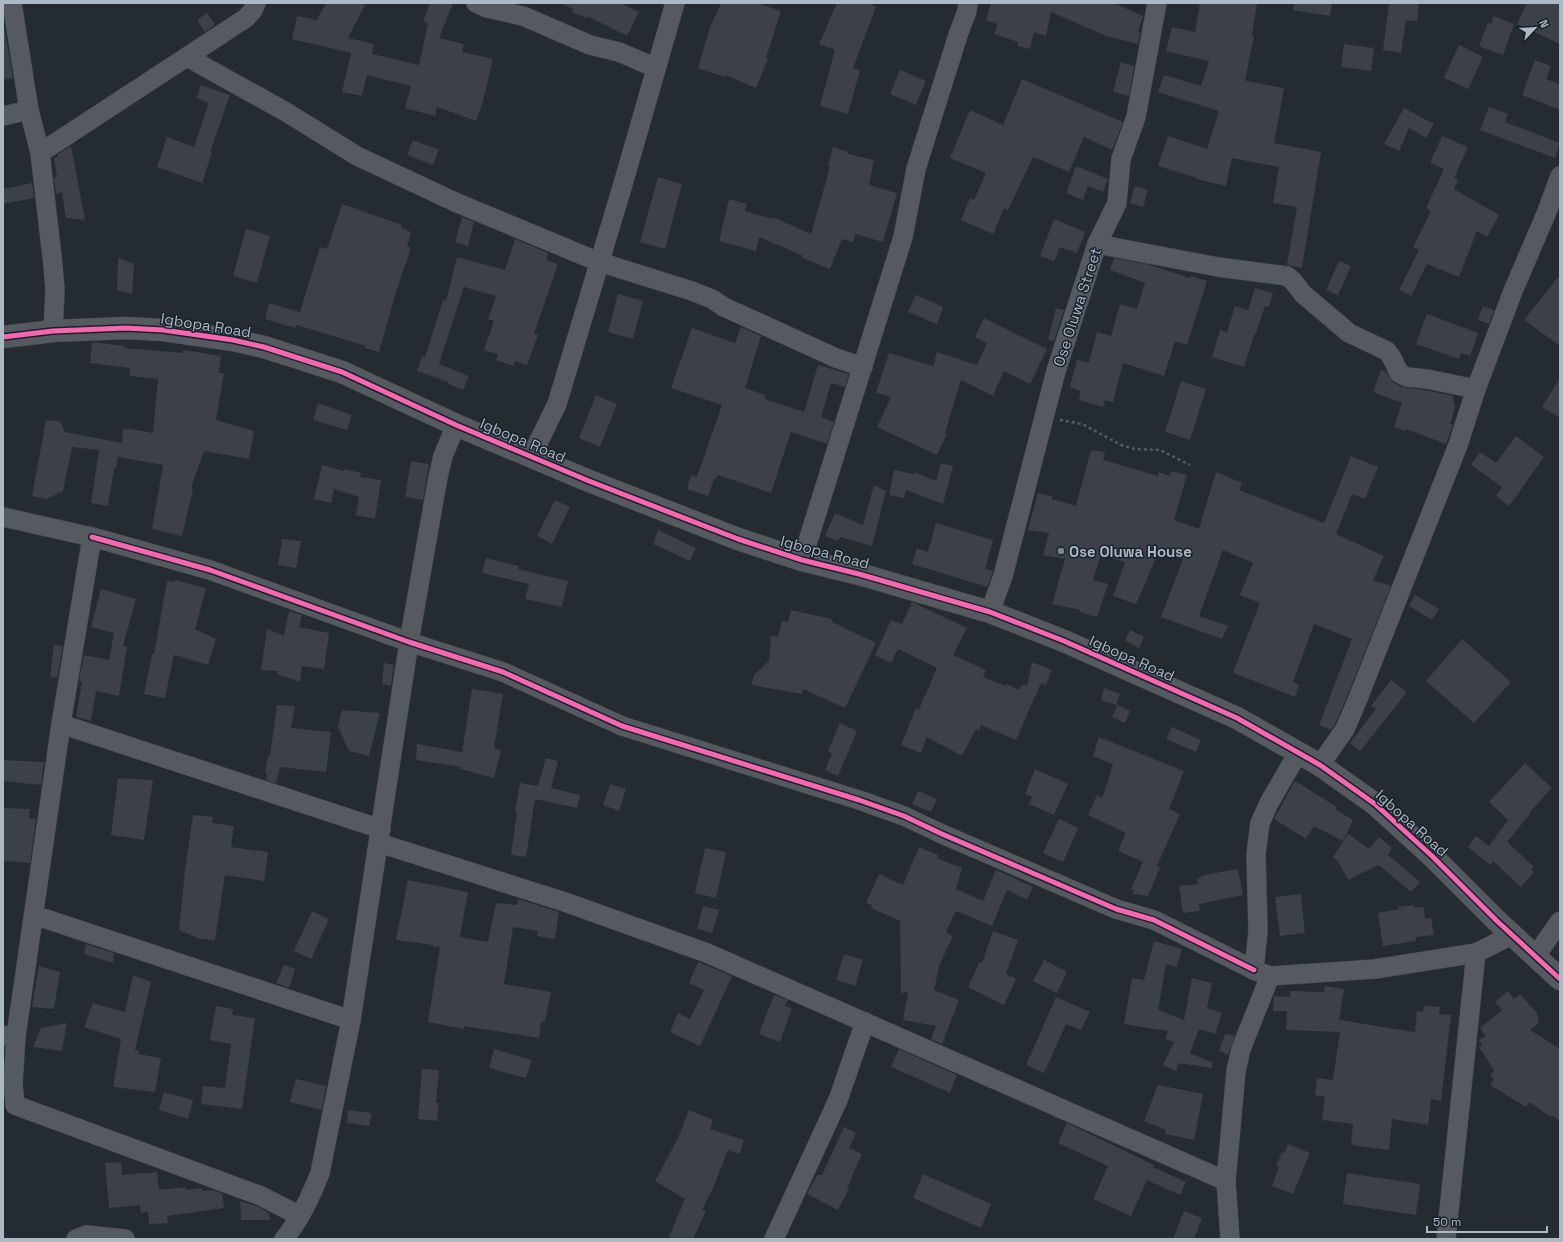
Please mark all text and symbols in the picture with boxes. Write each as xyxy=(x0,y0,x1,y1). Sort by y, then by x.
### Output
north arrow xyxy=(1515,8,1555,48)
text: N xyxy=(1536,17,1552,30)
street label: Ose Oluwa Street xyxy=(1049,245,1105,369)
street label: Igbopa Road xyxy=(159,308,253,342)
street label: Igbopa Road xyxy=(477,413,569,467)
street label: Igbopa Road xyxy=(779,531,871,573)
place label: Ose Oluwa House xyxy=(1069,542,1192,561)
marker: Ose Oluwa House xyxy=(1056,546,1066,556)
street label: Igbopa Road xyxy=(1086,631,1178,685)
street label: Igbopa Road xyxy=(1372,785,1452,861)
scale bar xyxy=(1427,1208,1547,1234)
text: 50 m xyxy=(1433,1214,1461,1230)

